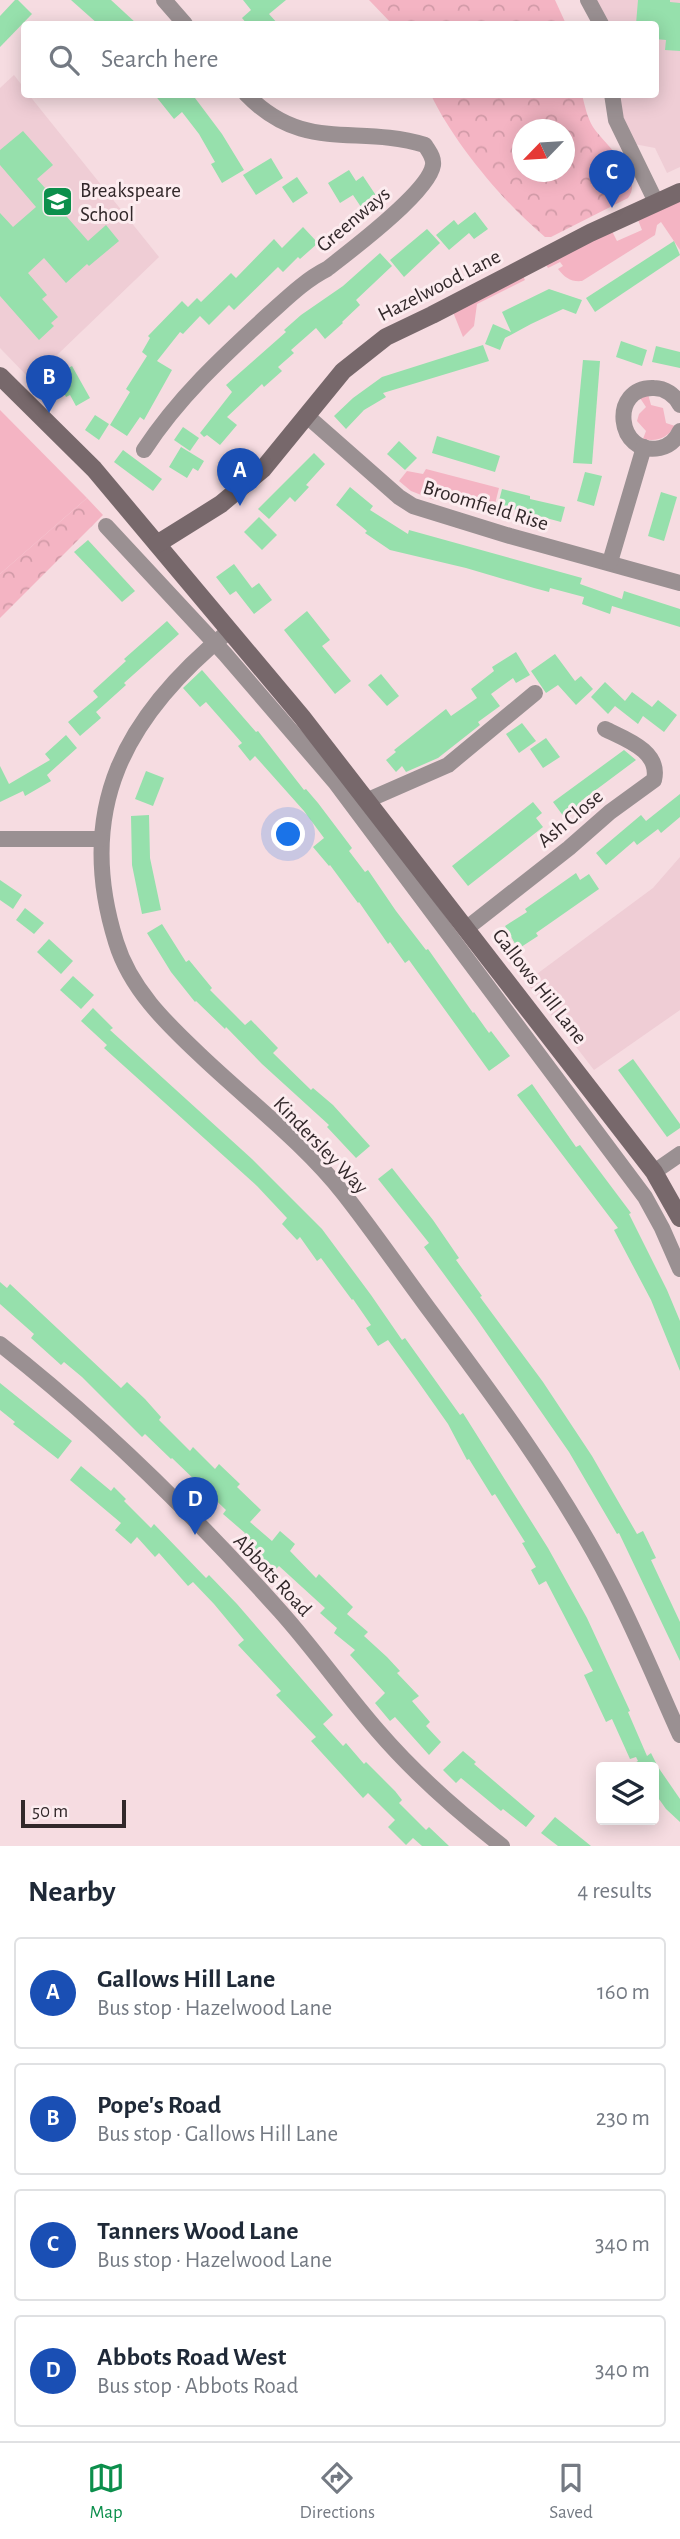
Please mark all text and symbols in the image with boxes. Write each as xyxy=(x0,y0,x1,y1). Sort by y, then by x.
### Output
search box xyxy=(21,21,659,98)
icon: search xyxy=(45,41,83,79)
text: Search here xyxy=(101,46,219,72)
north arrow xyxy=(512,119,575,182)
pin: C xyxy=(589,150,635,208)
place label: Breakspeare School xyxy=(80,180,181,225)
street label: Greenways xyxy=(313,183,394,256)
school or university icon: Breakspeare School xyxy=(40,185,74,219)
street label: Hazelwood Lane xyxy=(375,246,504,325)
pin: B xyxy=(26,355,72,413)
pin: A xyxy=(217,448,263,506)
street label: Broomfield Rise xyxy=(421,476,551,535)
street label: Ash Close xyxy=(534,785,607,852)
your location xyxy=(271,817,305,851)
street label: Gallows Hill Lane xyxy=(488,925,591,1048)
street label: Kindersley Way xyxy=(269,1093,372,1198)
pin: D xyxy=(172,1477,218,1535)
street label: Abbots Road xyxy=(230,1530,316,1621)
map controls xyxy=(596,1762,659,1825)
button: layers xyxy=(596,1762,659,1825)
scale bar xyxy=(21,1797,126,1829)
text: 50 m xyxy=(32,1802,68,1821)
text: Nearby xyxy=(28,1877,116,1907)
text: 4 results xyxy=(577,1880,652,1903)
text: Gallows Hill Lane xyxy=(97,1966,275,1992)
text: A xyxy=(46,1981,60,2004)
text: 160 m xyxy=(597,1981,650,2004)
text: Bus stop · Hazelwood Lane xyxy=(97,1997,332,2020)
text: Pope's Road xyxy=(97,2092,221,2118)
text: B xyxy=(46,2107,60,2130)
text: 230 m xyxy=(596,2107,650,2130)
text: Bus stop · Gallows Hill Lane xyxy=(97,2123,338,2146)
text: Tanners Wood Lane xyxy=(97,2218,299,2244)
text: C xyxy=(47,2233,59,2256)
text: 340 m xyxy=(595,2233,650,2256)
text: Bus stop · Hazelwood Lane xyxy=(97,2249,332,2272)
text: Abbots Road West xyxy=(97,2344,286,2370)
text: D xyxy=(45,2359,61,2382)
text: 340 m xyxy=(595,2359,650,2382)
text: Bus stop · Abbots Road xyxy=(97,2375,298,2398)
tab: Map xyxy=(87,2459,125,2524)
tab: Directions xyxy=(299,2459,375,2524)
tab: Saved xyxy=(549,2459,593,2524)

